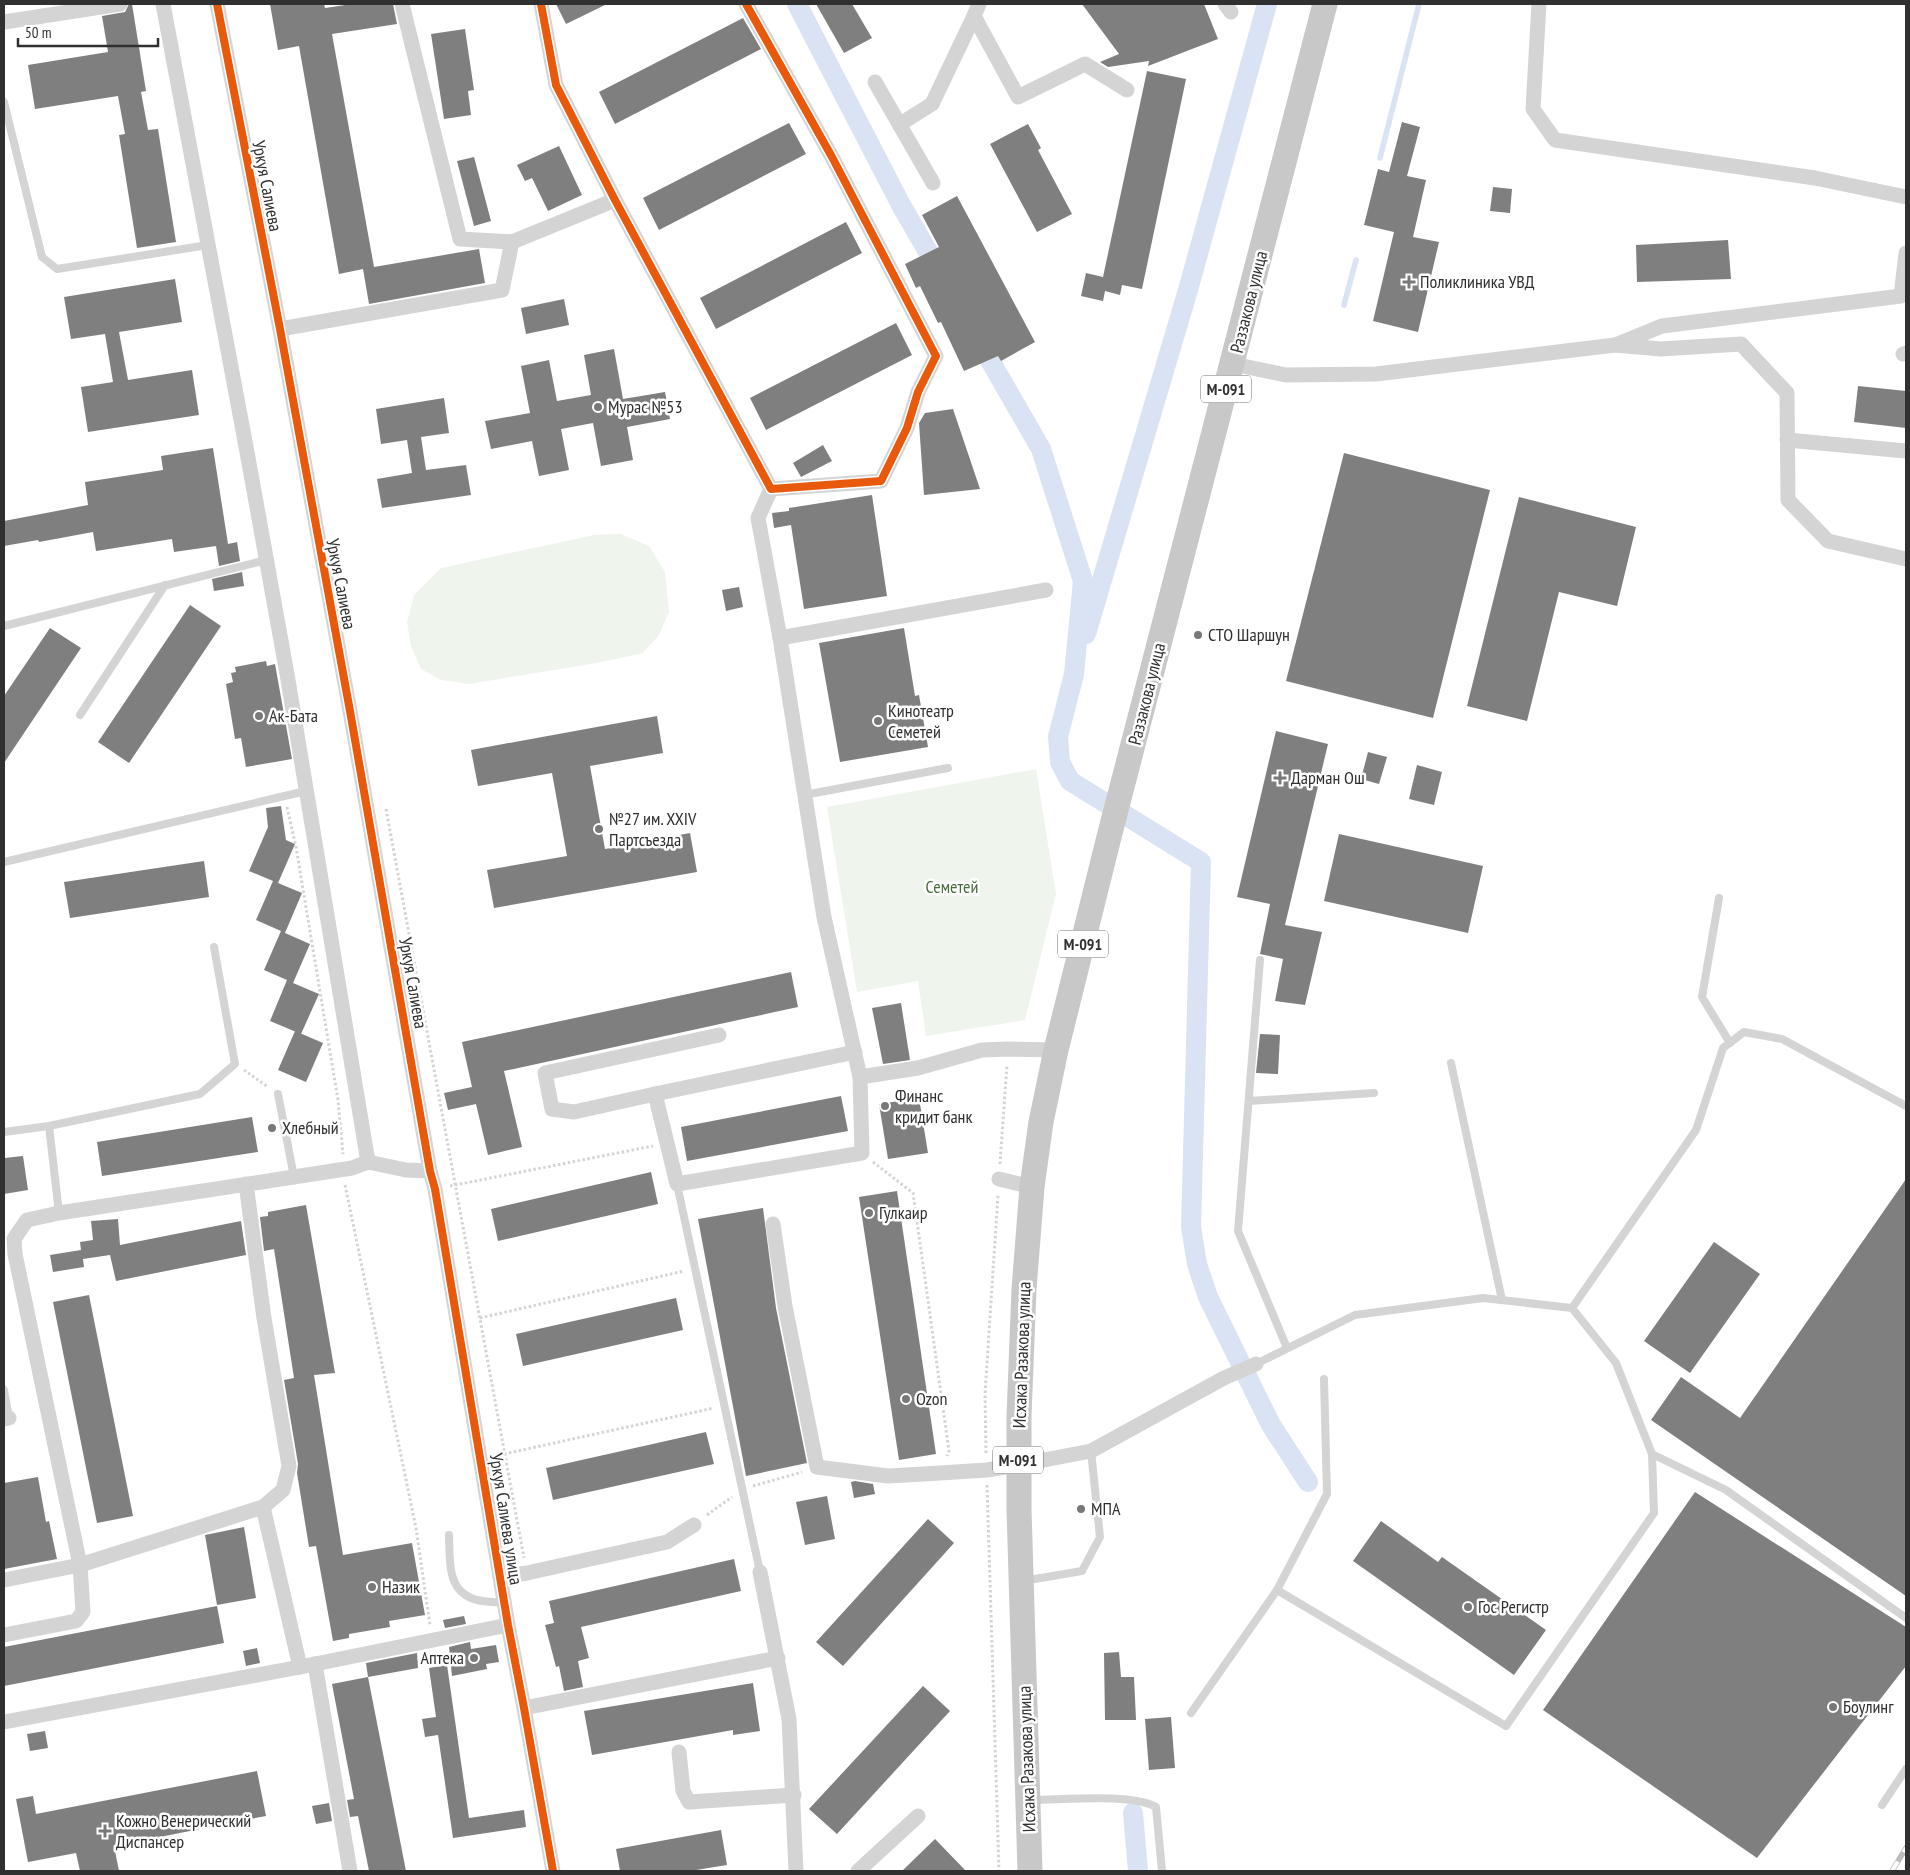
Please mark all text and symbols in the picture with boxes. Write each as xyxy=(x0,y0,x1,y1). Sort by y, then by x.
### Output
scale bar xyxy=(18,15,158,47)
text: 50 m xyxy=(25,23,51,42)
street label: Уркуя Салиева xyxy=(247,138,288,233)
street label: Раззакова улица xyxy=(1225,248,1272,355)
place label: Поликлиника УВД xyxy=(1420,270,1535,293)
marker: Поликлиника УВД xyxy=(1402,275,1416,289)
road number: М-091 xyxy=(1201,376,1251,402)
place label: Мурас №53 xyxy=(608,395,683,418)
marker: Мурас №53 xyxy=(592,401,604,413)
street label: Уркуя Салиева xyxy=(321,536,362,631)
place label: СТО Шаршун xyxy=(1208,623,1290,646)
marker: СТО Шаршун xyxy=(1192,629,1204,641)
street label: Раззакова улица xyxy=(1123,640,1170,747)
place label: Кинотеатр Семетей xyxy=(888,699,954,743)
place label: Ак-Бата xyxy=(269,704,318,727)
marker: Ак-Бата xyxy=(253,710,265,722)
marker: Кинотеатр Семетей xyxy=(872,715,884,727)
place label: Дарман Ош xyxy=(1291,766,1365,789)
marker: Дарман Ош xyxy=(1273,771,1287,785)
place label: №27 им. XXIV Партсъезда xyxy=(609,807,697,851)
marker: №27 им. XXIV Партсъезда xyxy=(593,823,605,835)
park label: Семетей xyxy=(926,875,978,898)
road number: М-091 xyxy=(1058,931,1108,958)
street label: Уркуя Салиева xyxy=(394,935,433,1030)
place label: Финанс кридит банк xyxy=(895,1084,972,1128)
marker: Финанс кридит банк xyxy=(879,1100,891,1112)
place label: Хлебный xyxy=(282,1116,339,1139)
marker: Хлебный xyxy=(266,1122,278,1134)
place label: Гулкаир xyxy=(879,1201,928,1224)
marker: Гулкаир xyxy=(863,1207,875,1219)
street label: Исхака Разакова улица xyxy=(1007,1281,1036,1429)
place label: Ozon xyxy=(916,1387,948,1410)
marker: Ozon xyxy=(900,1393,912,1405)
road number: М-091 xyxy=(993,1446,1043,1474)
street label: Уркуя Салиева улица xyxy=(485,1451,528,1586)
place label: МПА xyxy=(1091,1497,1121,1520)
marker: МПА xyxy=(1075,1503,1087,1515)
place label: Назик xyxy=(382,1575,420,1598)
marker: Назик xyxy=(366,1581,378,1593)
place label: Гос Регистр xyxy=(1478,1595,1549,1618)
marker: Гос Регистр xyxy=(1462,1601,1474,1613)
place label: Аптека xyxy=(421,1646,464,1669)
marker: Аптека xyxy=(468,1652,480,1664)
street label: Исхака Разакова улица xyxy=(1012,1685,1041,1833)
place label: Боулинг xyxy=(1843,1695,1894,1718)
marker: Боулинг xyxy=(1827,1701,1839,1713)
place label: Кожно Венерический Диспансер xyxy=(116,1809,251,1853)
marker: Кожно Венерический Диспансер xyxy=(98,1824,112,1838)

